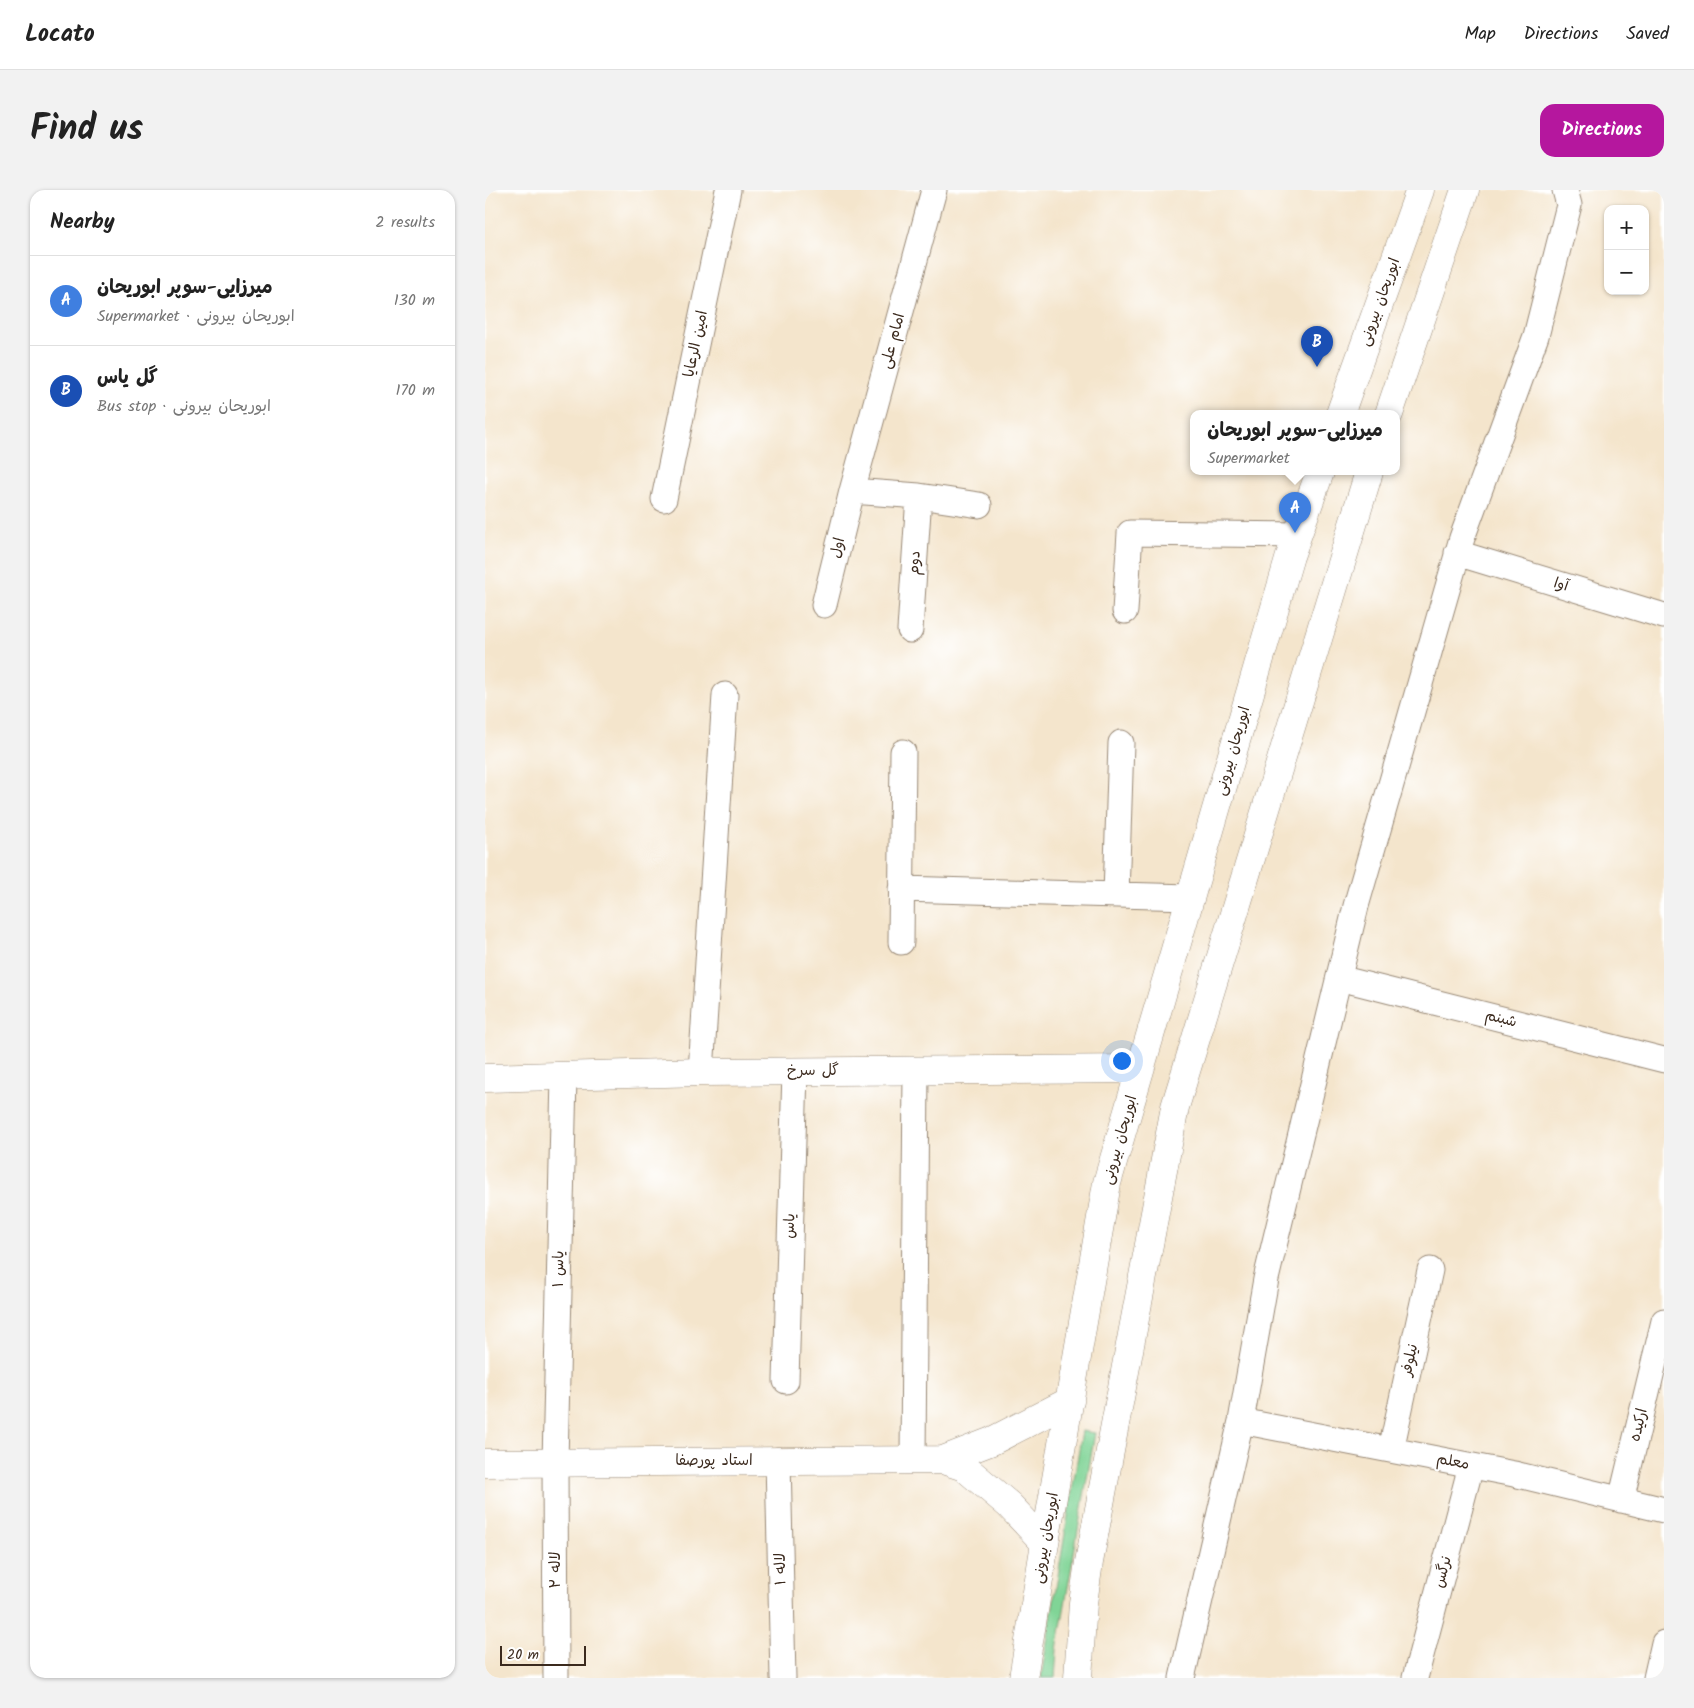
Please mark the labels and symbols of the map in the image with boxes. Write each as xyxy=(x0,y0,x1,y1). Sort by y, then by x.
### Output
street label: ابوریحان بیرونی xyxy=(1353,255,1407,349)
street label: امین الرعایا xyxy=(677,308,715,380)
street label: امام علی xyxy=(874,310,912,372)
pin: B xyxy=(1301,326,1333,367)
pin: A xyxy=(1279,492,1311,533)
street label: اول xyxy=(824,535,852,561)
street label: دوم xyxy=(902,550,928,576)
street label: آوا xyxy=(1551,571,1573,599)
street label: ابوریحان بیرونی xyxy=(1209,703,1257,799)
street label: شبنم xyxy=(1483,1003,1519,1035)
your location xyxy=(1109,1048,1135,1074)
street label: گل سرخ xyxy=(787,1059,839,1083)
street label: ابوریحان بیرونی xyxy=(1096,1092,1144,1188)
street label: یاس xyxy=(778,1213,802,1239)
street label: یاس ۱ xyxy=(547,1250,571,1288)
street label: نیلوفر xyxy=(1395,1342,1425,1379)
street label: ارکیده xyxy=(1623,1406,1655,1444)
street label: معلم xyxy=(1435,1447,1471,1477)
street label: استاد پورصفا xyxy=(675,1449,753,1473)
street label: ابوریحان بیرونی xyxy=(1026,1491,1066,1585)
street label: لاله ۲ xyxy=(544,1551,568,1589)
street label: لاله ۱ xyxy=(769,1553,793,1585)
street label: نرگس xyxy=(1427,1553,1459,1591)
scale bar xyxy=(500,1643,586,1666)

